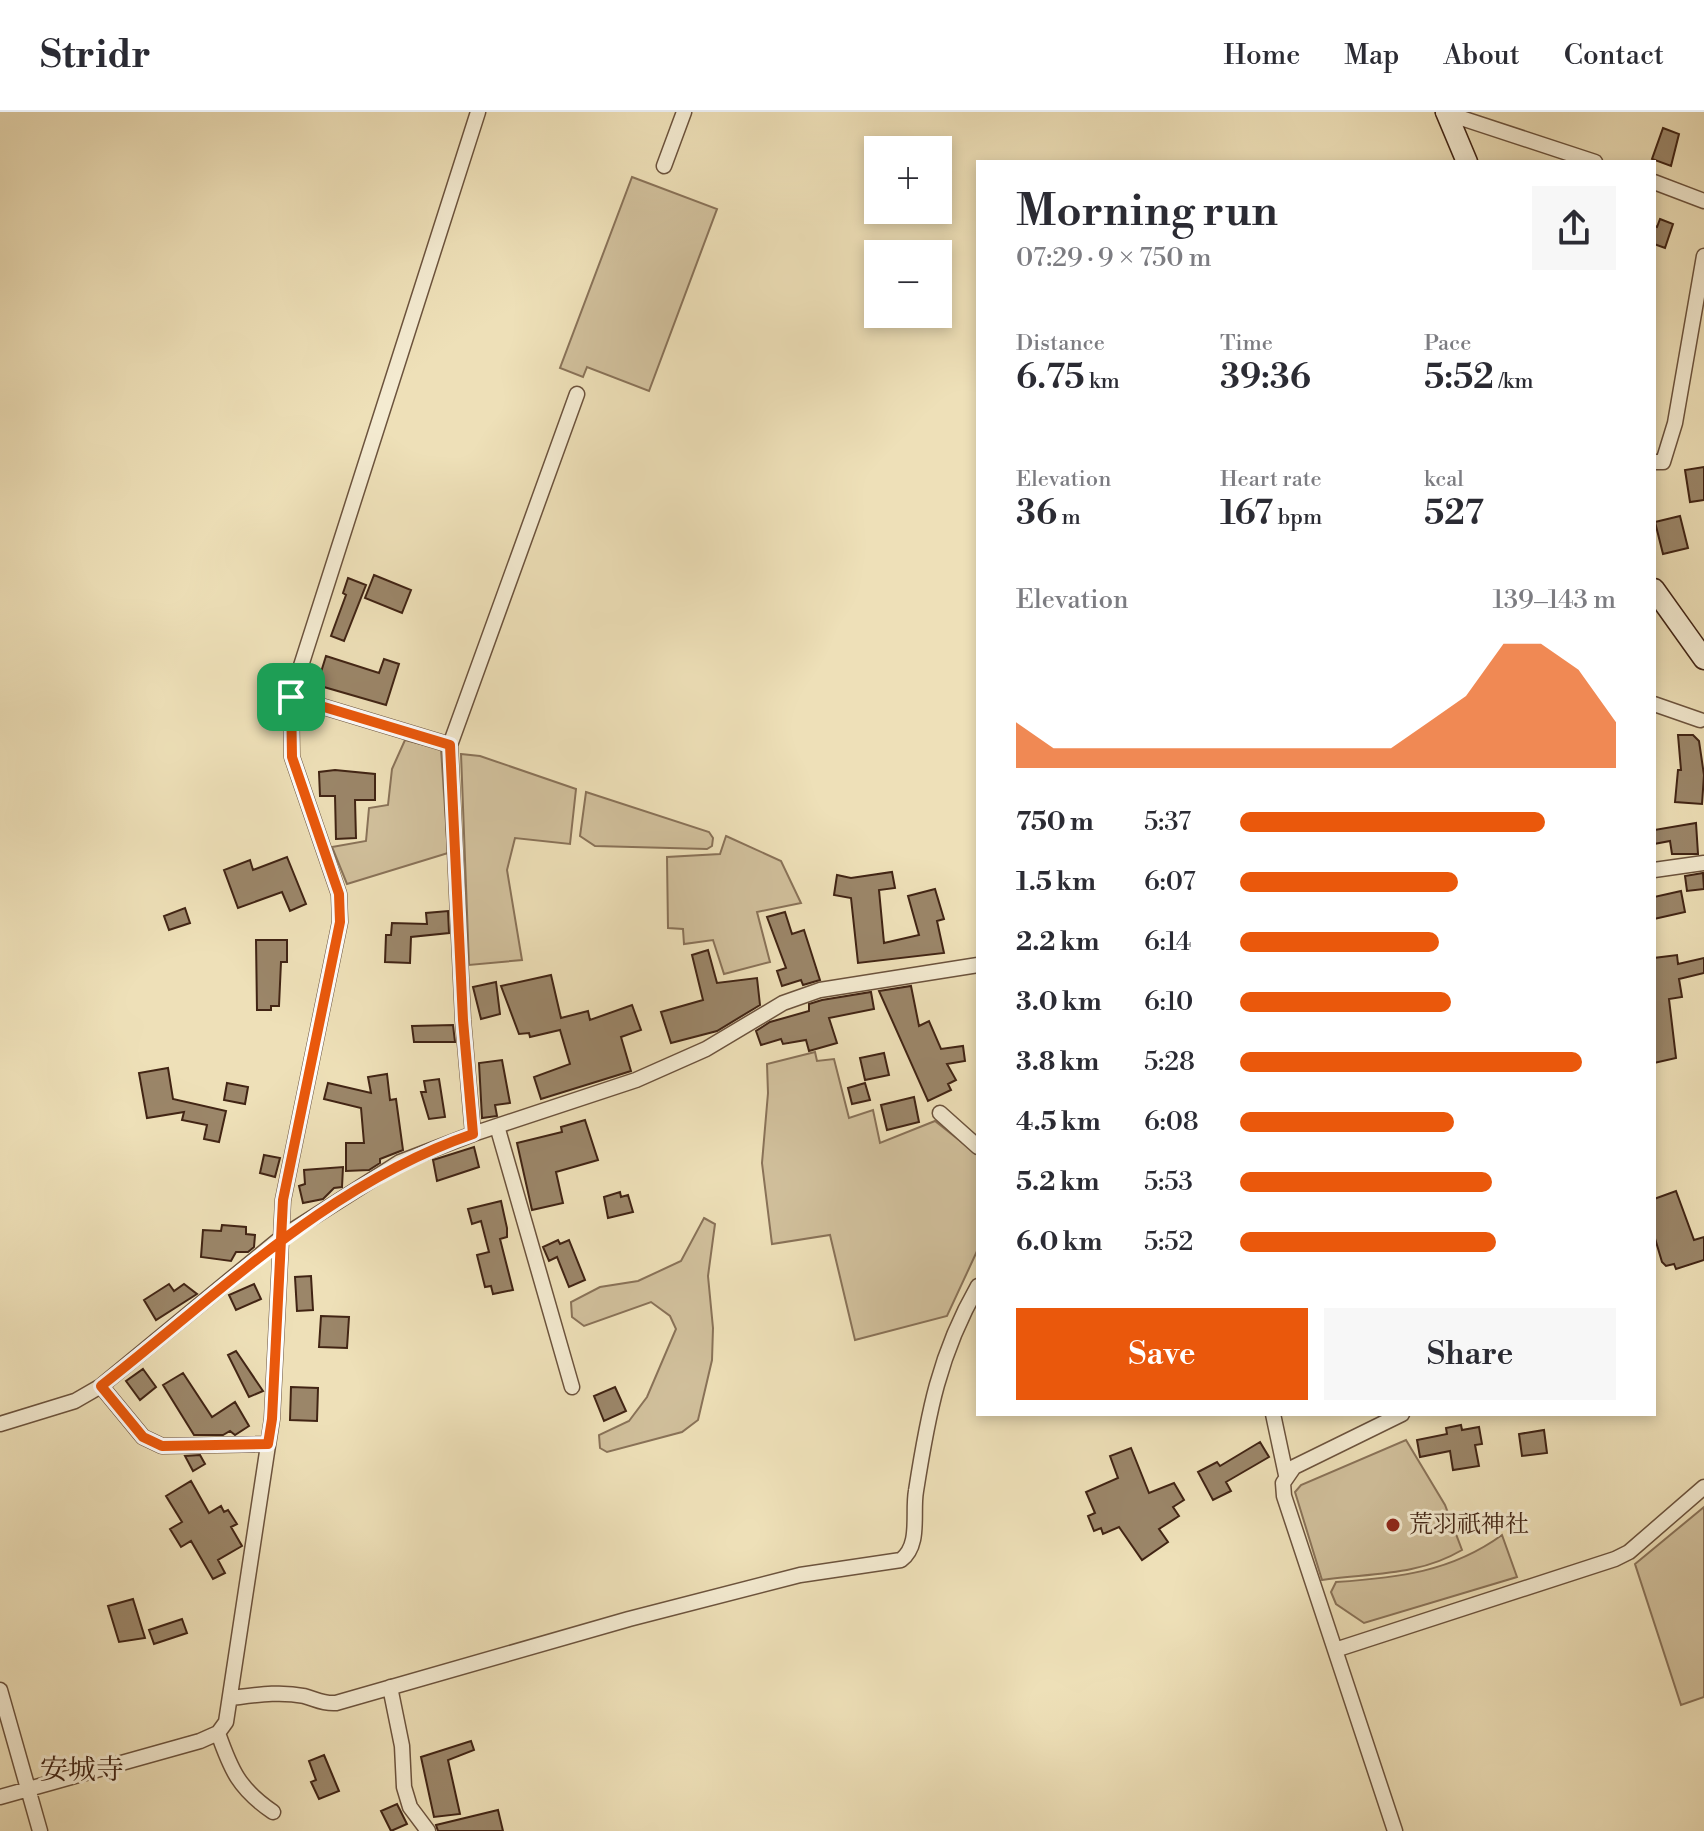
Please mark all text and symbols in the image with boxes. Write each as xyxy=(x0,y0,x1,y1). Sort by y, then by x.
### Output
text: Stridr xyxy=(40,32,151,79)
text: Home xyxy=(1224,38,1300,73)
text: Map xyxy=(1344,38,1399,73)
text: About xyxy=(1443,38,1520,73)
text: Contact xyxy=(1564,38,1664,73)
map controls xyxy=(864,136,952,328)
button: + xyxy=(864,136,952,224)
text: Morning run xyxy=(1016,184,1278,239)
button: share xyxy=(1532,186,1616,270)
button: − xyxy=(864,240,952,328)
text: 07:29 · 9 × 750 m xyxy=(1016,242,1212,274)
text: Distance xyxy=(1016,330,1105,357)
text: Time xyxy=(1220,330,1273,357)
text: Pace xyxy=(1424,330,1471,357)
text: 6.75 xyxy=(1016,357,1085,399)
text: 39:36 xyxy=(1220,357,1311,399)
text: 5:52 xyxy=(1424,357,1494,399)
text: km xyxy=(1085,368,1120,395)
text: /km xyxy=(1494,368,1533,395)
text: Elevation xyxy=(1016,466,1111,493)
text: Heart rate xyxy=(1220,466,1322,493)
text: kcal xyxy=(1424,466,1464,493)
text: 36 xyxy=(1016,493,1057,535)
text: 167 xyxy=(1220,493,1273,535)
text: 527 xyxy=(1424,493,1484,535)
text: m xyxy=(1057,504,1081,531)
text: bpm xyxy=(1273,504,1322,531)
text: Elevation xyxy=(1016,584,1129,616)
text: 139–143 m xyxy=(1493,584,1616,616)
pin xyxy=(257,663,325,731)
icon: arrive xyxy=(269,675,313,719)
text: 750 m xyxy=(1016,806,1094,838)
text: 5:37 xyxy=(1144,806,1191,838)
text: 1.5 km xyxy=(1016,866,1096,898)
text: 6:07 xyxy=(1144,866,1196,898)
text: 2.2 km xyxy=(1016,926,1100,958)
text: 6:14 xyxy=(1144,926,1191,958)
text: 3.0 km xyxy=(1016,986,1102,1018)
text: 6:10 xyxy=(1144,986,1193,1018)
text: 3.8 km xyxy=(1016,1046,1099,1078)
text: 5:28 xyxy=(1144,1046,1195,1078)
text: 4.5 km xyxy=(1016,1106,1101,1138)
text: 6:08 xyxy=(1144,1106,1199,1138)
text: 5.2 km xyxy=(1016,1166,1099,1198)
text: 5:53 xyxy=(1144,1166,1193,1198)
text: 6.0 km xyxy=(1016,1226,1102,1258)
text: 5:52 xyxy=(1144,1226,1193,1258)
button: Save xyxy=(1016,1308,1308,1400)
button: Share xyxy=(1324,1308,1616,1400)
place label: 荒羽祇神社 xyxy=(1409,1510,1529,1540)
marker: 荒羽祇神社 xyxy=(1384,1516,1402,1534)
district label: 安城寺 xyxy=(40,1753,124,1788)

